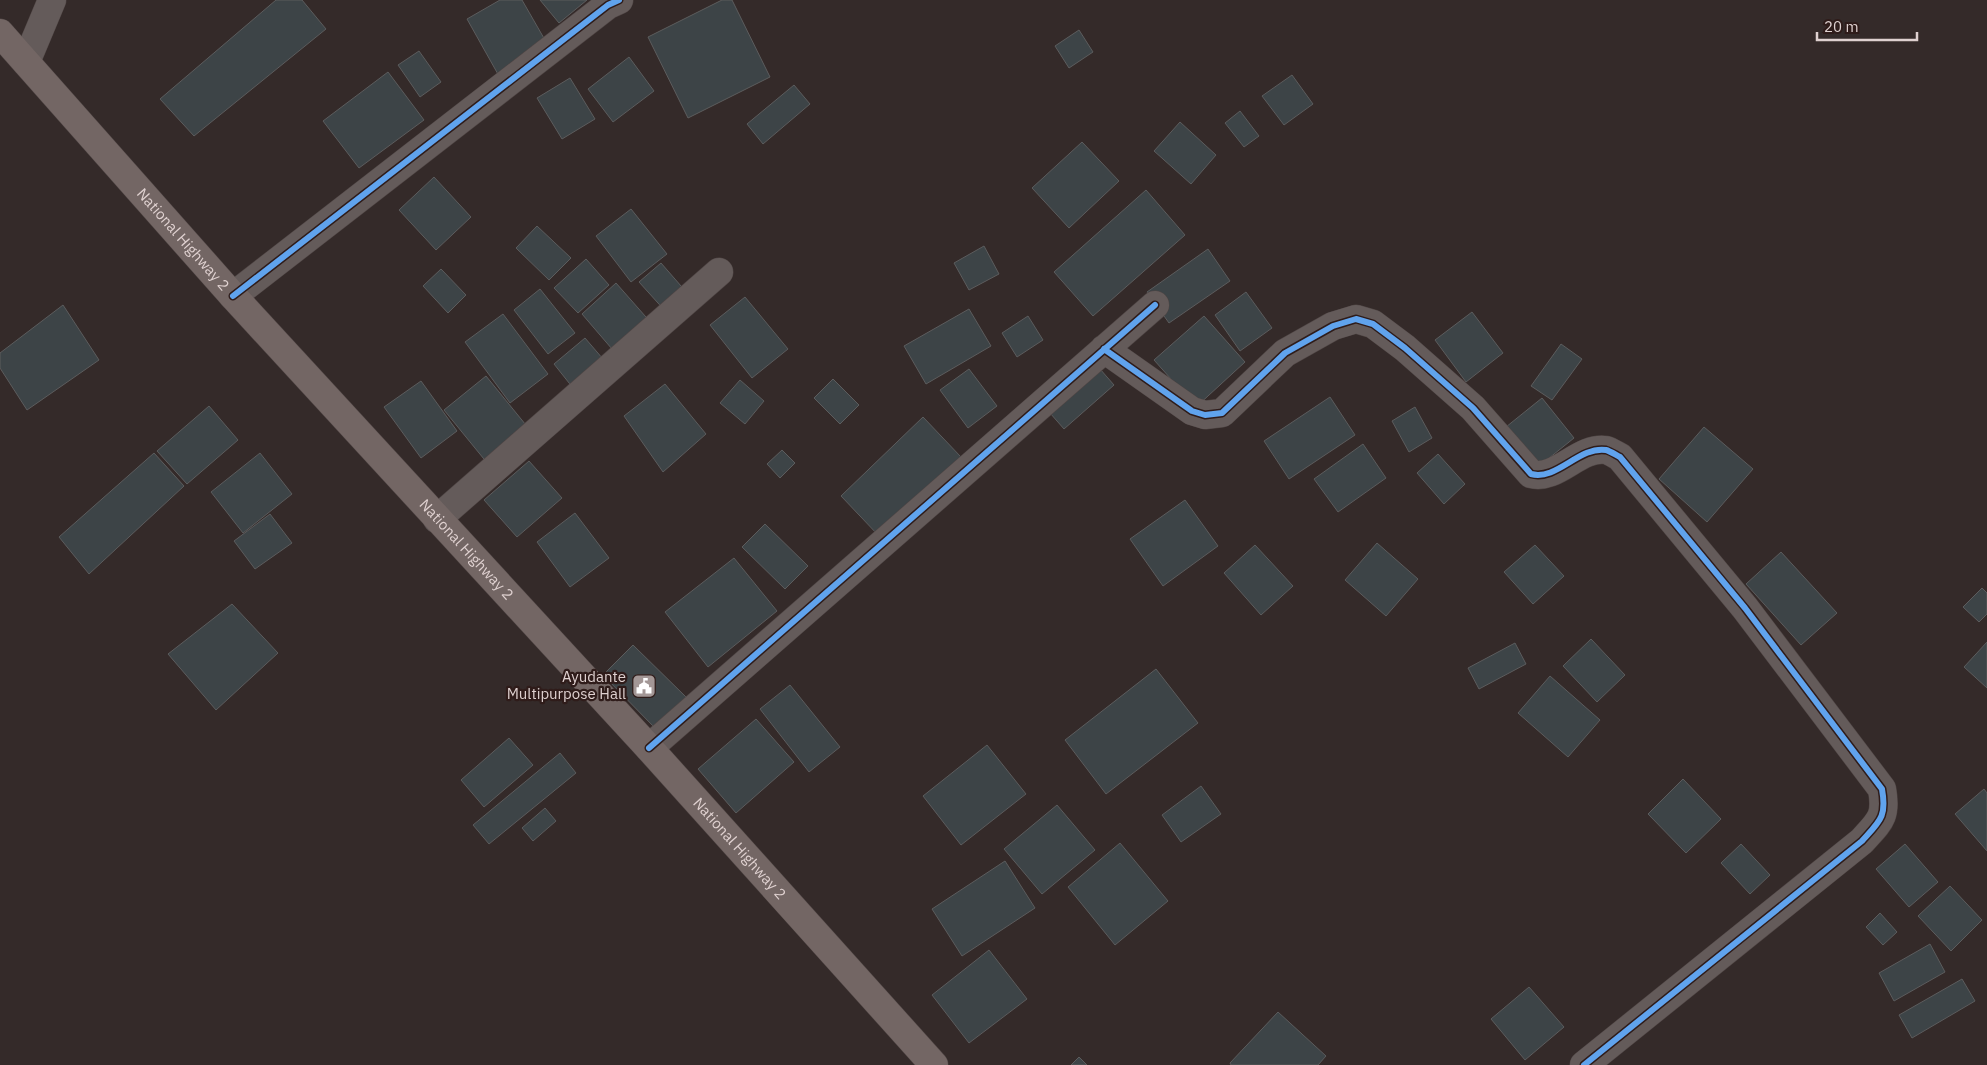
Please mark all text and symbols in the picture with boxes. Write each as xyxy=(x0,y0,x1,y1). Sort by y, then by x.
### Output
scale bar xyxy=(1817,10,1917,42)
text: 20 m xyxy=(1824,17,1859,36)
street label: National Highway 2 xyxy=(133,184,234,294)
street label: National Highway 2 xyxy=(416,495,518,604)
place label: Ayudante Multipurpose Hall xyxy=(507,667,626,703)
public building icon: Ayudante Multipurpose Hall xyxy=(631,673,657,699)
street label: National Highway 2 xyxy=(689,793,791,903)

